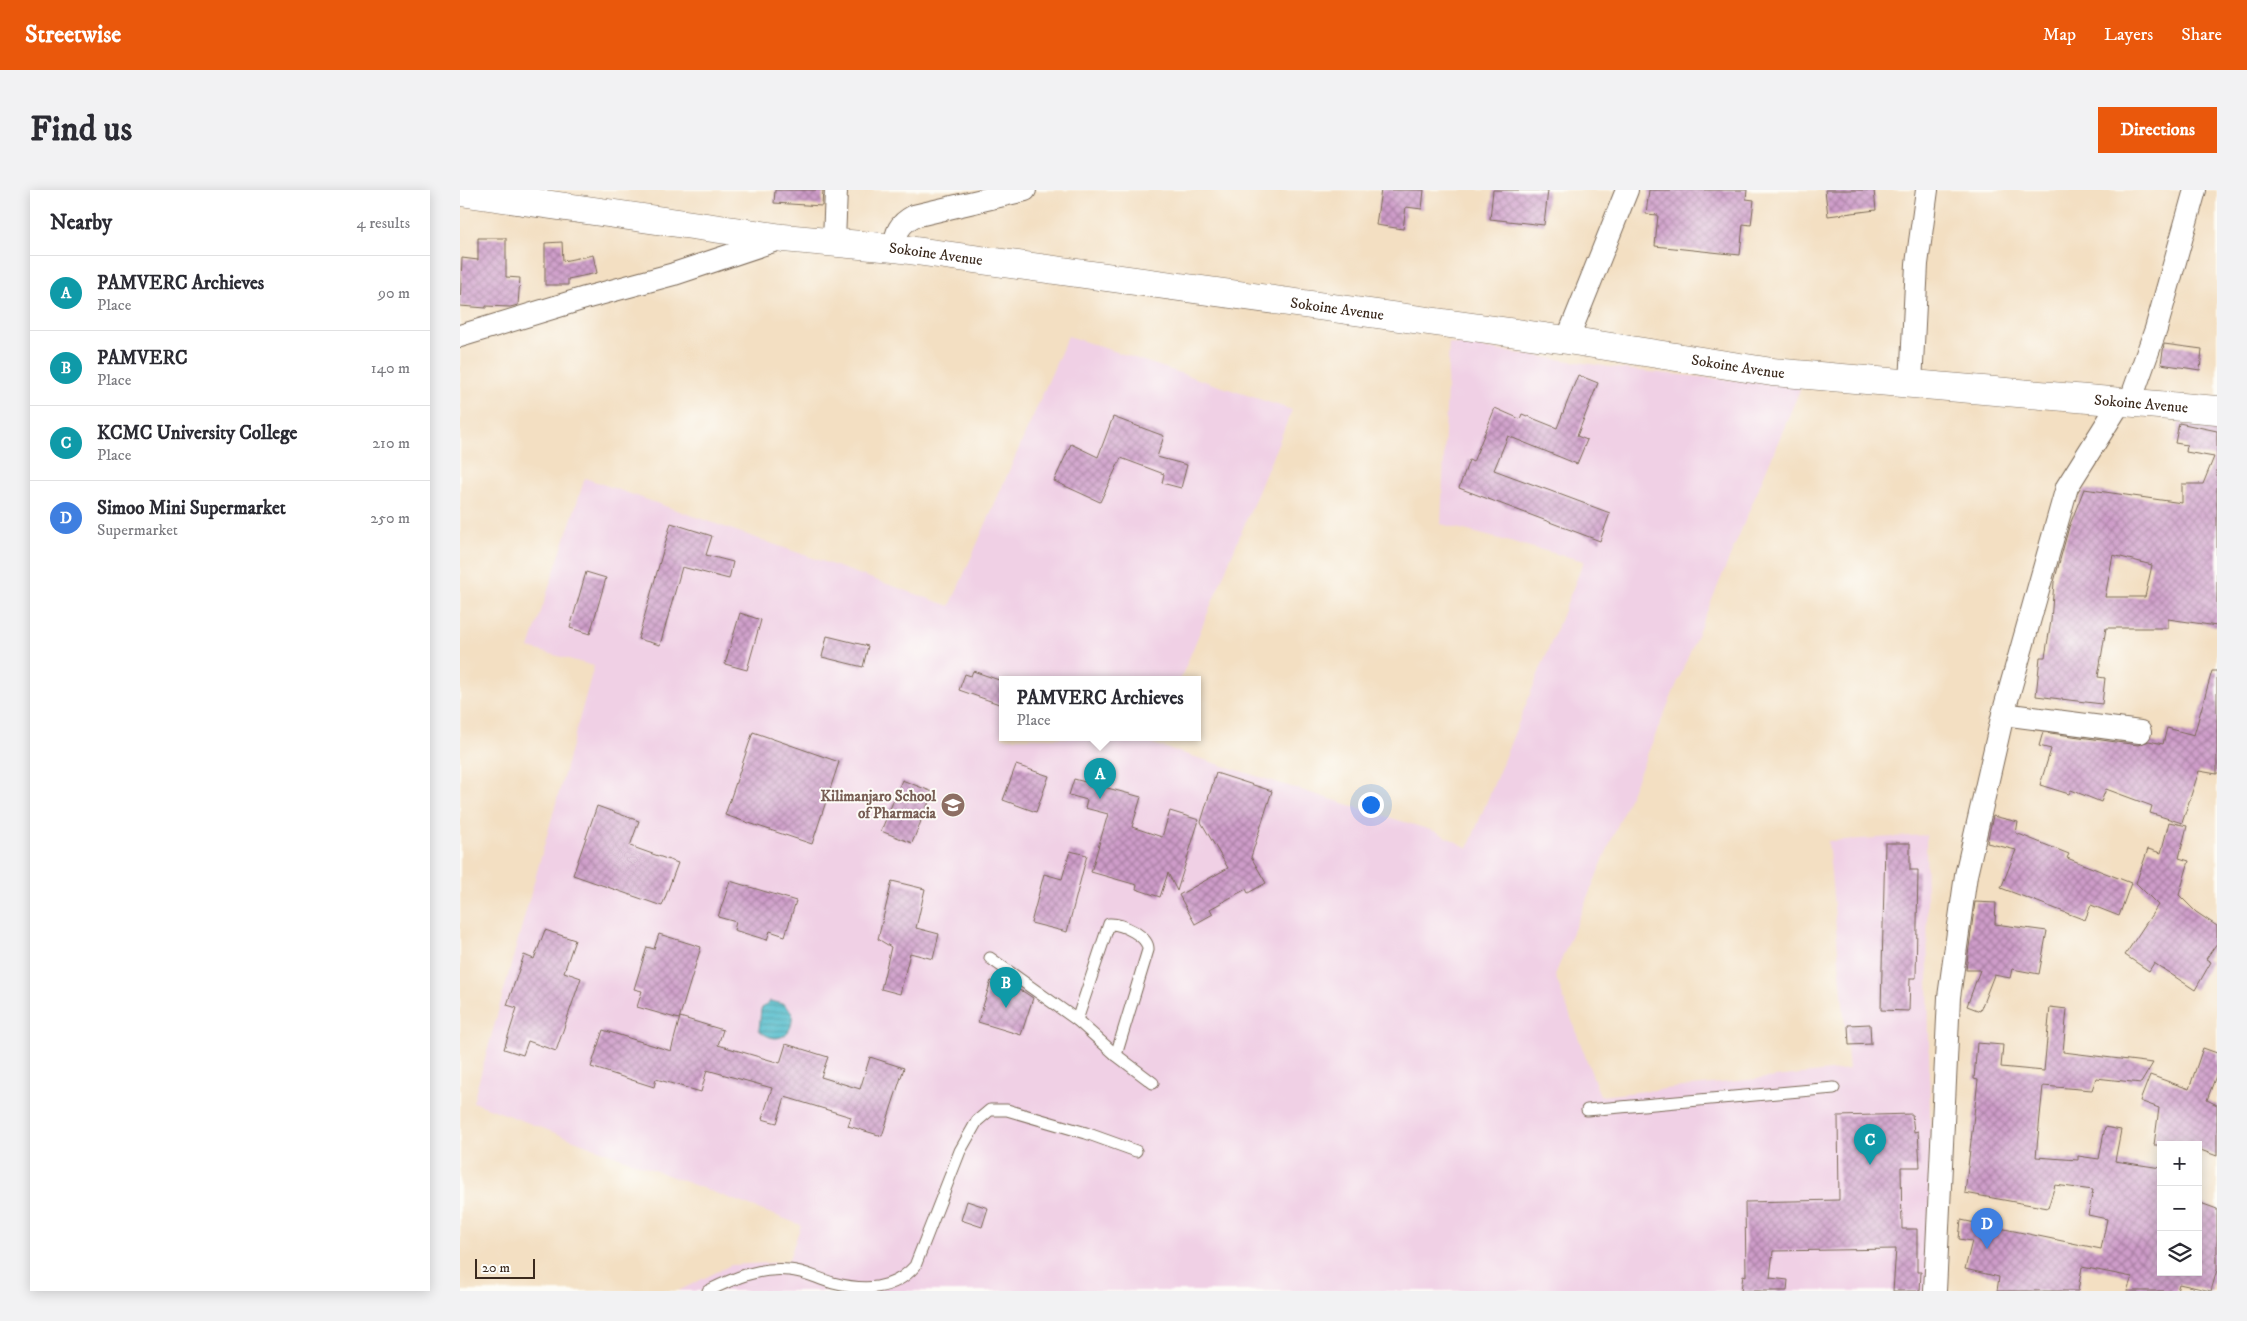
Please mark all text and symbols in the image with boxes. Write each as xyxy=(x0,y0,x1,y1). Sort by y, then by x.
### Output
text: Streetwise xyxy=(25,20,121,50)
text: Map xyxy=(2043,24,2076,46)
text: Layers xyxy=(2104,24,2153,46)
text: Share xyxy=(2181,24,2222,46)
button: Directions xyxy=(2098,107,2217,153)
text: Find us xyxy=(30,108,132,152)
text: Nearby xyxy=(50,210,112,236)
text: 4 results xyxy=(357,213,410,233)
street label: Sokoine Avenue xyxy=(888,239,984,270)
text: PAMVERC Archieves xyxy=(97,272,264,295)
text: A xyxy=(61,283,71,303)
text: 90 m xyxy=(378,283,410,303)
street label: Sokoine Avenue xyxy=(1289,293,1385,325)
text: Place xyxy=(97,295,131,315)
text: PAMVERC xyxy=(97,347,188,370)
street label: Sokoine Avenue xyxy=(1690,351,1785,383)
text: B xyxy=(61,358,71,378)
text: 140 m xyxy=(371,358,410,378)
text: Place xyxy=(97,370,131,390)
street label: Sokoine Avenue xyxy=(2093,391,2189,417)
text: KCMC University College xyxy=(97,422,297,445)
text: C xyxy=(61,433,71,453)
text: 210 m xyxy=(372,433,410,453)
text: Place xyxy=(97,445,131,465)
text: Simoo Mini Supermarket xyxy=(97,497,286,520)
text: D xyxy=(60,508,72,528)
text: 250 m xyxy=(370,508,410,528)
text: Supermarket xyxy=(97,520,178,540)
popup xyxy=(999,676,1201,741)
text: PAMVERC Archieves xyxy=(1016,687,1184,710)
text: Place xyxy=(1016,710,1051,730)
pin: A xyxy=(1084,758,1116,799)
place label: Kilimanjaro School of Pharmacia xyxy=(820,787,937,823)
school or university icon: Kilimanjaro School of Pharmacia xyxy=(940,792,966,818)
your location xyxy=(1358,792,1384,818)
pin: B xyxy=(990,967,1022,1008)
pin: C xyxy=(1854,1124,1886,1165)
map controls xyxy=(2157,1141,2202,1276)
button: + xyxy=(2157,1141,2202,1186)
button: − xyxy=(2157,1186,2202,1231)
pin: D xyxy=(1971,1208,2003,1249)
button: layers xyxy=(2157,1231,2202,1276)
scale bar xyxy=(475,1256,535,1279)
text: 20 m xyxy=(482,1259,510,1277)

